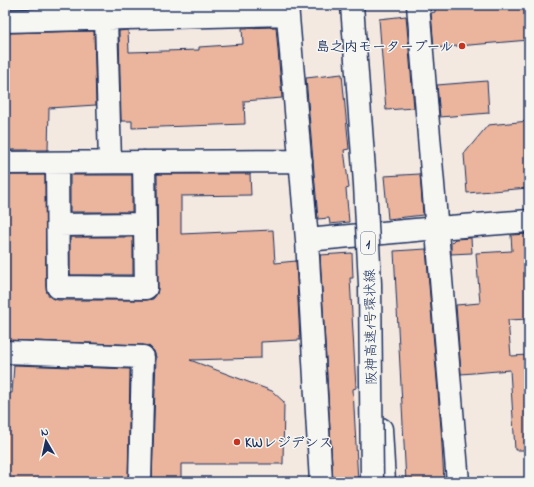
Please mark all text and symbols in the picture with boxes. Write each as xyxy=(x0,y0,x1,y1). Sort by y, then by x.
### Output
place label: 島之内モータープール xyxy=(316,37,454,58)
marker: 島之内モータープール xyxy=(457,41,467,51)
road number: 1 xyxy=(361,232,375,254)
street label: 阪神高速1号環状線 xyxy=(360,269,383,385)
north arrow xyxy=(26,421,66,461)
text: N xyxy=(40,424,50,441)
place label: KWレジデンス xyxy=(245,433,333,454)
marker: KWレジデンス xyxy=(232,437,242,447)

